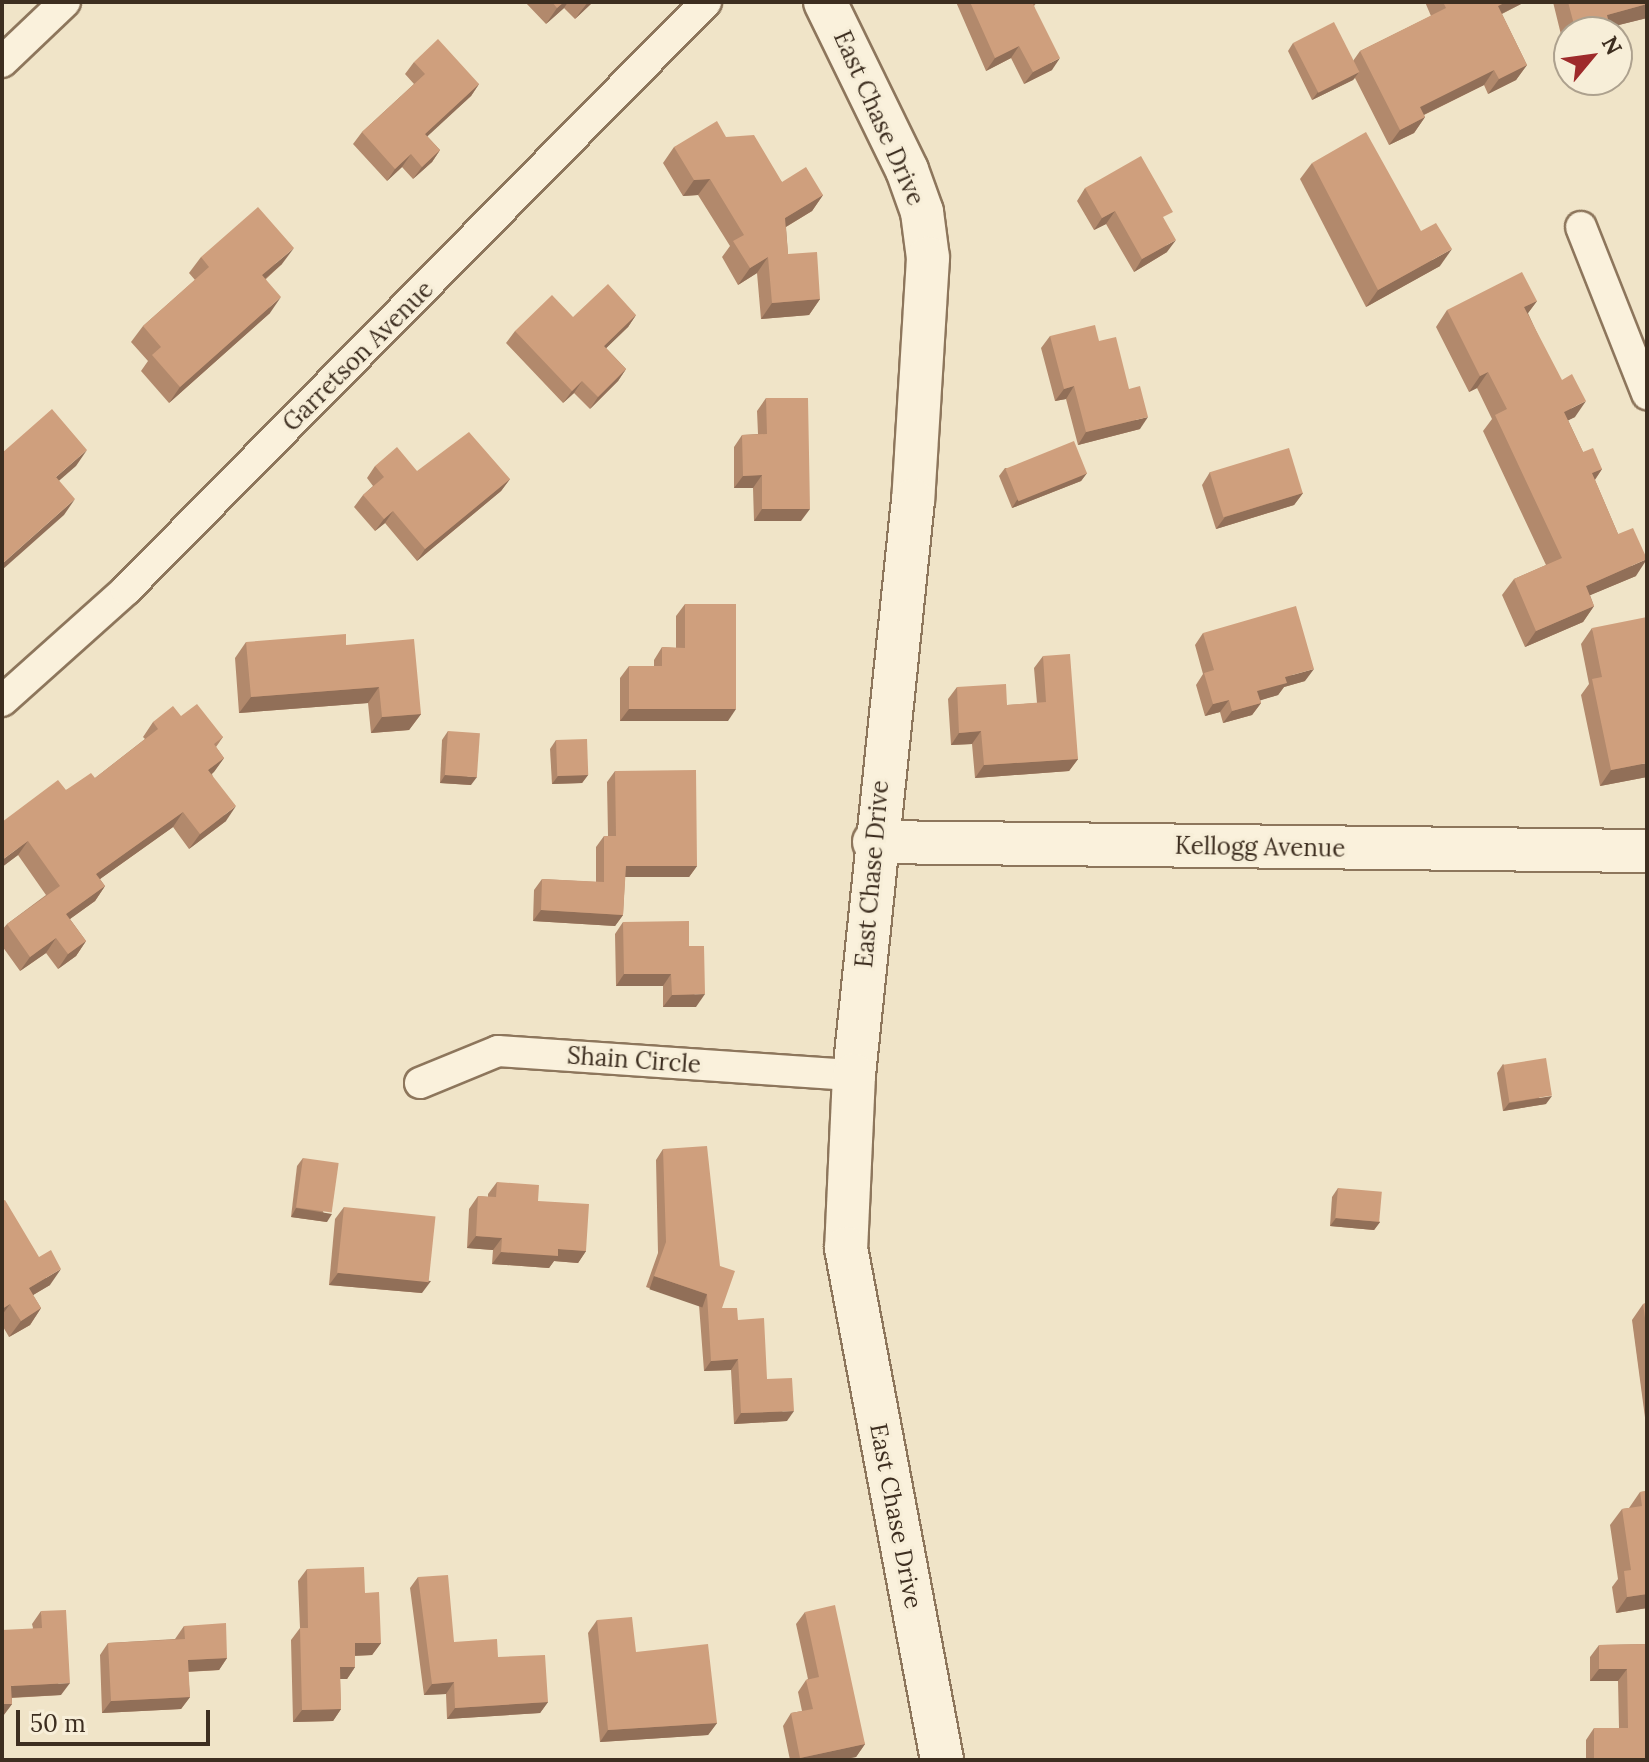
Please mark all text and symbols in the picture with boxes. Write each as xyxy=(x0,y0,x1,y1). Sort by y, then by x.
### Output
north arrow xyxy=(1553,16,1633,96)
street label: East Chase Drive xyxy=(828,26,930,210)
text: N xyxy=(1596,31,1629,60)
street label: Garretson Avenue xyxy=(277,275,439,437)
street label: East Chase Drive xyxy=(849,779,895,969)
street label: Kellogg Avenue xyxy=(1175,831,1345,863)
street label: Shain Circle xyxy=(566,1041,702,1079)
street label: East Chase Drive xyxy=(864,1421,928,1611)
scale bar xyxy=(20,1694,214,1744)
text: 50 m xyxy=(30,1708,86,1739)

